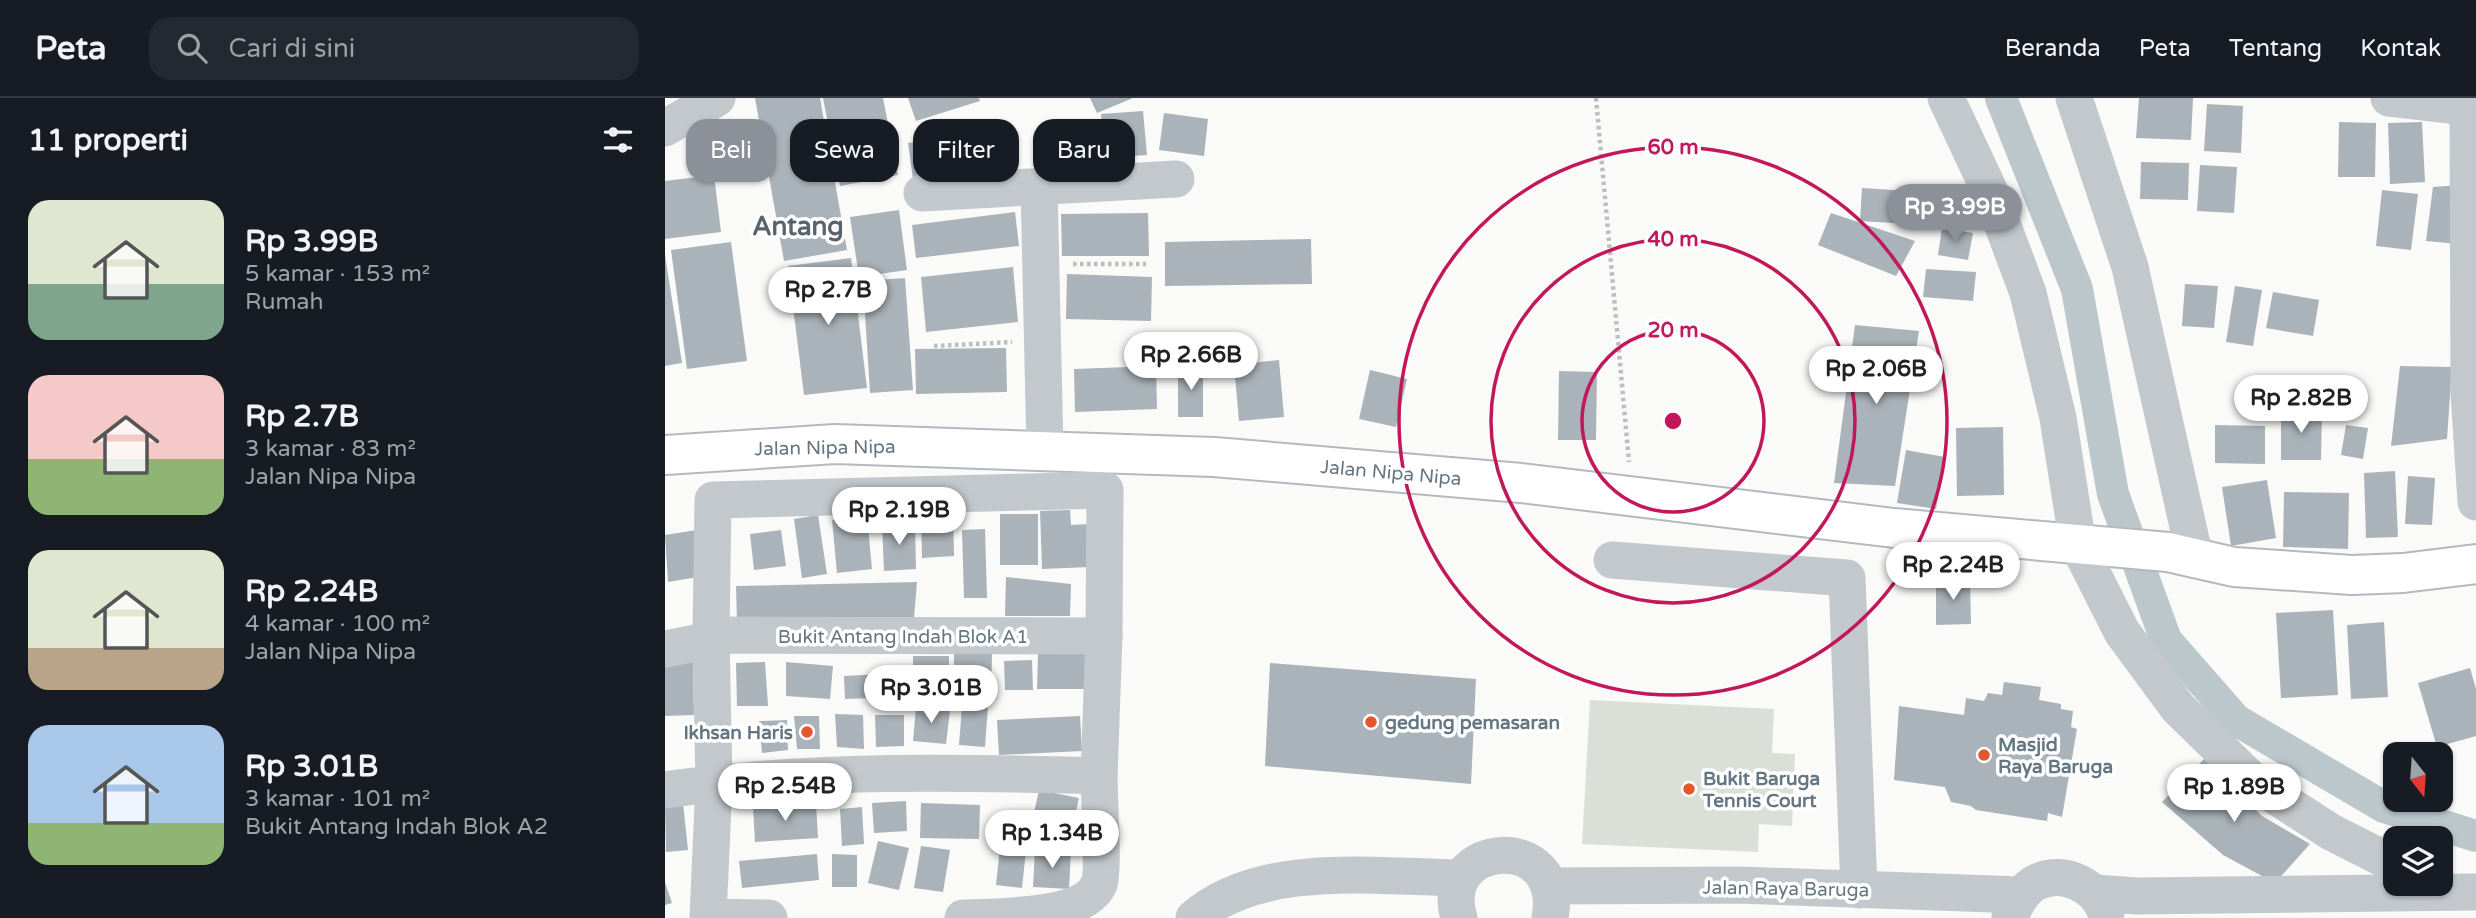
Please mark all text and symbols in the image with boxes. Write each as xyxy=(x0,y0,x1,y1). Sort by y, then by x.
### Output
search box xyxy=(149,17,639,80)
text: Peta xyxy=(35,29,107,68)
icon: search xyxy=(173,29,211,67)
text: Cari di sini xyxy=(229,33,355,64)
text: Beranda xyxy=(2005,34,2101,63)
text: Peta xyxy=(2139,34,2191,63)
text: Tentang xyxy=(2229,34,2322,63)
text: Kontak xyxy=(2360,34,2441,63)
chip: Beli xyxy=(686,119,776,182)
chip: Sewa xyxy=(790,119,899,182)
chip: Filter xyxy=(913,119,1019,182)
chip: Baru xyxy=(1033,119,1135,182)
icon: filters xyxy=(599,121,637,159)
text: 11 properti xyxy=(28,122,188,159)
text: 60 m xyxy=(1647,135,1699,160)
pin: Rp 3.99B xyxy=(1883,184,2027,244)
text: Rp 3.99B xyxy=(1904,193,2006,221)
district label: Antang xyxy=(752,211,844,242)
text: Rp 3.99B xyxy=(245,223,378,260)
text: 40 m xyxy=(1647,227,1699,252)
icon: home xyxy=(84,228,168,312)
text: 5 kamar · 153 m² xyxy=(245,260,430,288)
pin: Rp 2.7B xyxy=(763,268,893,327)
text: Rp 2.7B xyxy=(784,276,872,304)
text: Rumah xyxy=(245,288,323,316)
text: 20 m xyxy=(1647,318,1699,343)
pin: Rp 2.66B xyxy=(1119,332,1263,392)
text: Rp 2.66B xyxy=(1140,341,1242,369)
pin: Rp 2.06B xyxy=(1804,346,1948,406)
text: Rp 2.06B xyxy=(1825,355,1927,383)
pin: Rp 2.82B xyxy=(2229,376,2373,435)
text: Rp 2.82B xyxy=(2250,384,2352,412)
text: Rp 2.7B xyxy=(245,398,359,435)
icon: home xyxy=(84,403,168,487)
centre of rings xyxy=(1661,409,1685,433)
text: 3 kamar · 83 m² xyxy=(245,435,416,463)
street label: Jalan Nipa Nipa xyxy=(754,436,896,460)
street label: Jalan Nipa Nipa xyxy=(1320,456,1462,490)
text: Jalan Nipa Nipa xyxy=(245,463,416,491)
pin: Rp 2.19B xyxy=(827,488,971,547)
text: Rp 2.19B xyxy=(848,496,950,524)
pin: Rp 2.24B xyxy=(1881,542,2025,602)
text: Rp 2.24B xyxy=(1902,551,2004,579)
text: Rp 2.24B xyxy=(245,573,378,610)
icon: home xyxy=(84,578,168,662)
text: 4 kamar · 100 m² xyxy=(245,610,430,638)
street label: Bukit Antang Indah Blok A1 xyxy=(778,626,1028,648)
text: Jalan Nipa Nipa xyxy=(245,638,416,666)
pin: Rp 3.01B xyxy=(859,666,1003,725)
text: Rp 3.01B xyxy=(880,674,982,702)
place label: gedung pemasaran xyxy=(1385,712,1560,735)
marker: gedung pemasaran xyxy=(1363,714,1379,730)
place label: Ikhsan Haris xyxy=(683,722,793,744)
marker: Ikhsan Haris xyxy=(799,724,815,740)
place label: Masjid Raya Baruga xyxy=(1998,734,2113,779)
north arrow xyxy=(2383,742,2453,812)
map controls xyxy=(2383,742,2453,896)
marker: Masjid Raya Baruga xyxy=(1976,747,1992,763)
text: Rp 3.01B xyxy=(245,748,378,785)
icon: home xyxy=(84,753,168,837)
pin: Rp 2.54B xyxy=(713,764,857,823)
pin: Rp 1.89B xyxy=(2162,764,2306,824)
place label: Bukit Baruga Tennis Court xyxy=(1702,768,1820,812)
text: Rp 2.54B xyxy=(734,772,836,800)
text: Rp 1.89B xyxy=(2183,773,2285,801)
marker: Bukit Baruga Tennis Court xyxy=(1681,781,1697,797)
text: 3 kamar · 101 m² xyxy=(245,785,430,813)
pin: Rp 1.34B xyxy=(980,810,1124,870)
text: Bukit Antang Indah Blok A2 xyxy=(245,813,548,841)
text: Rp 1.34B xyxy=(1001,819,1103,847)
button: layers xyxy=(2383,826,2453,896)
street label: Jalan Raya Baruga xyxy=(1703,877,1869,901)

